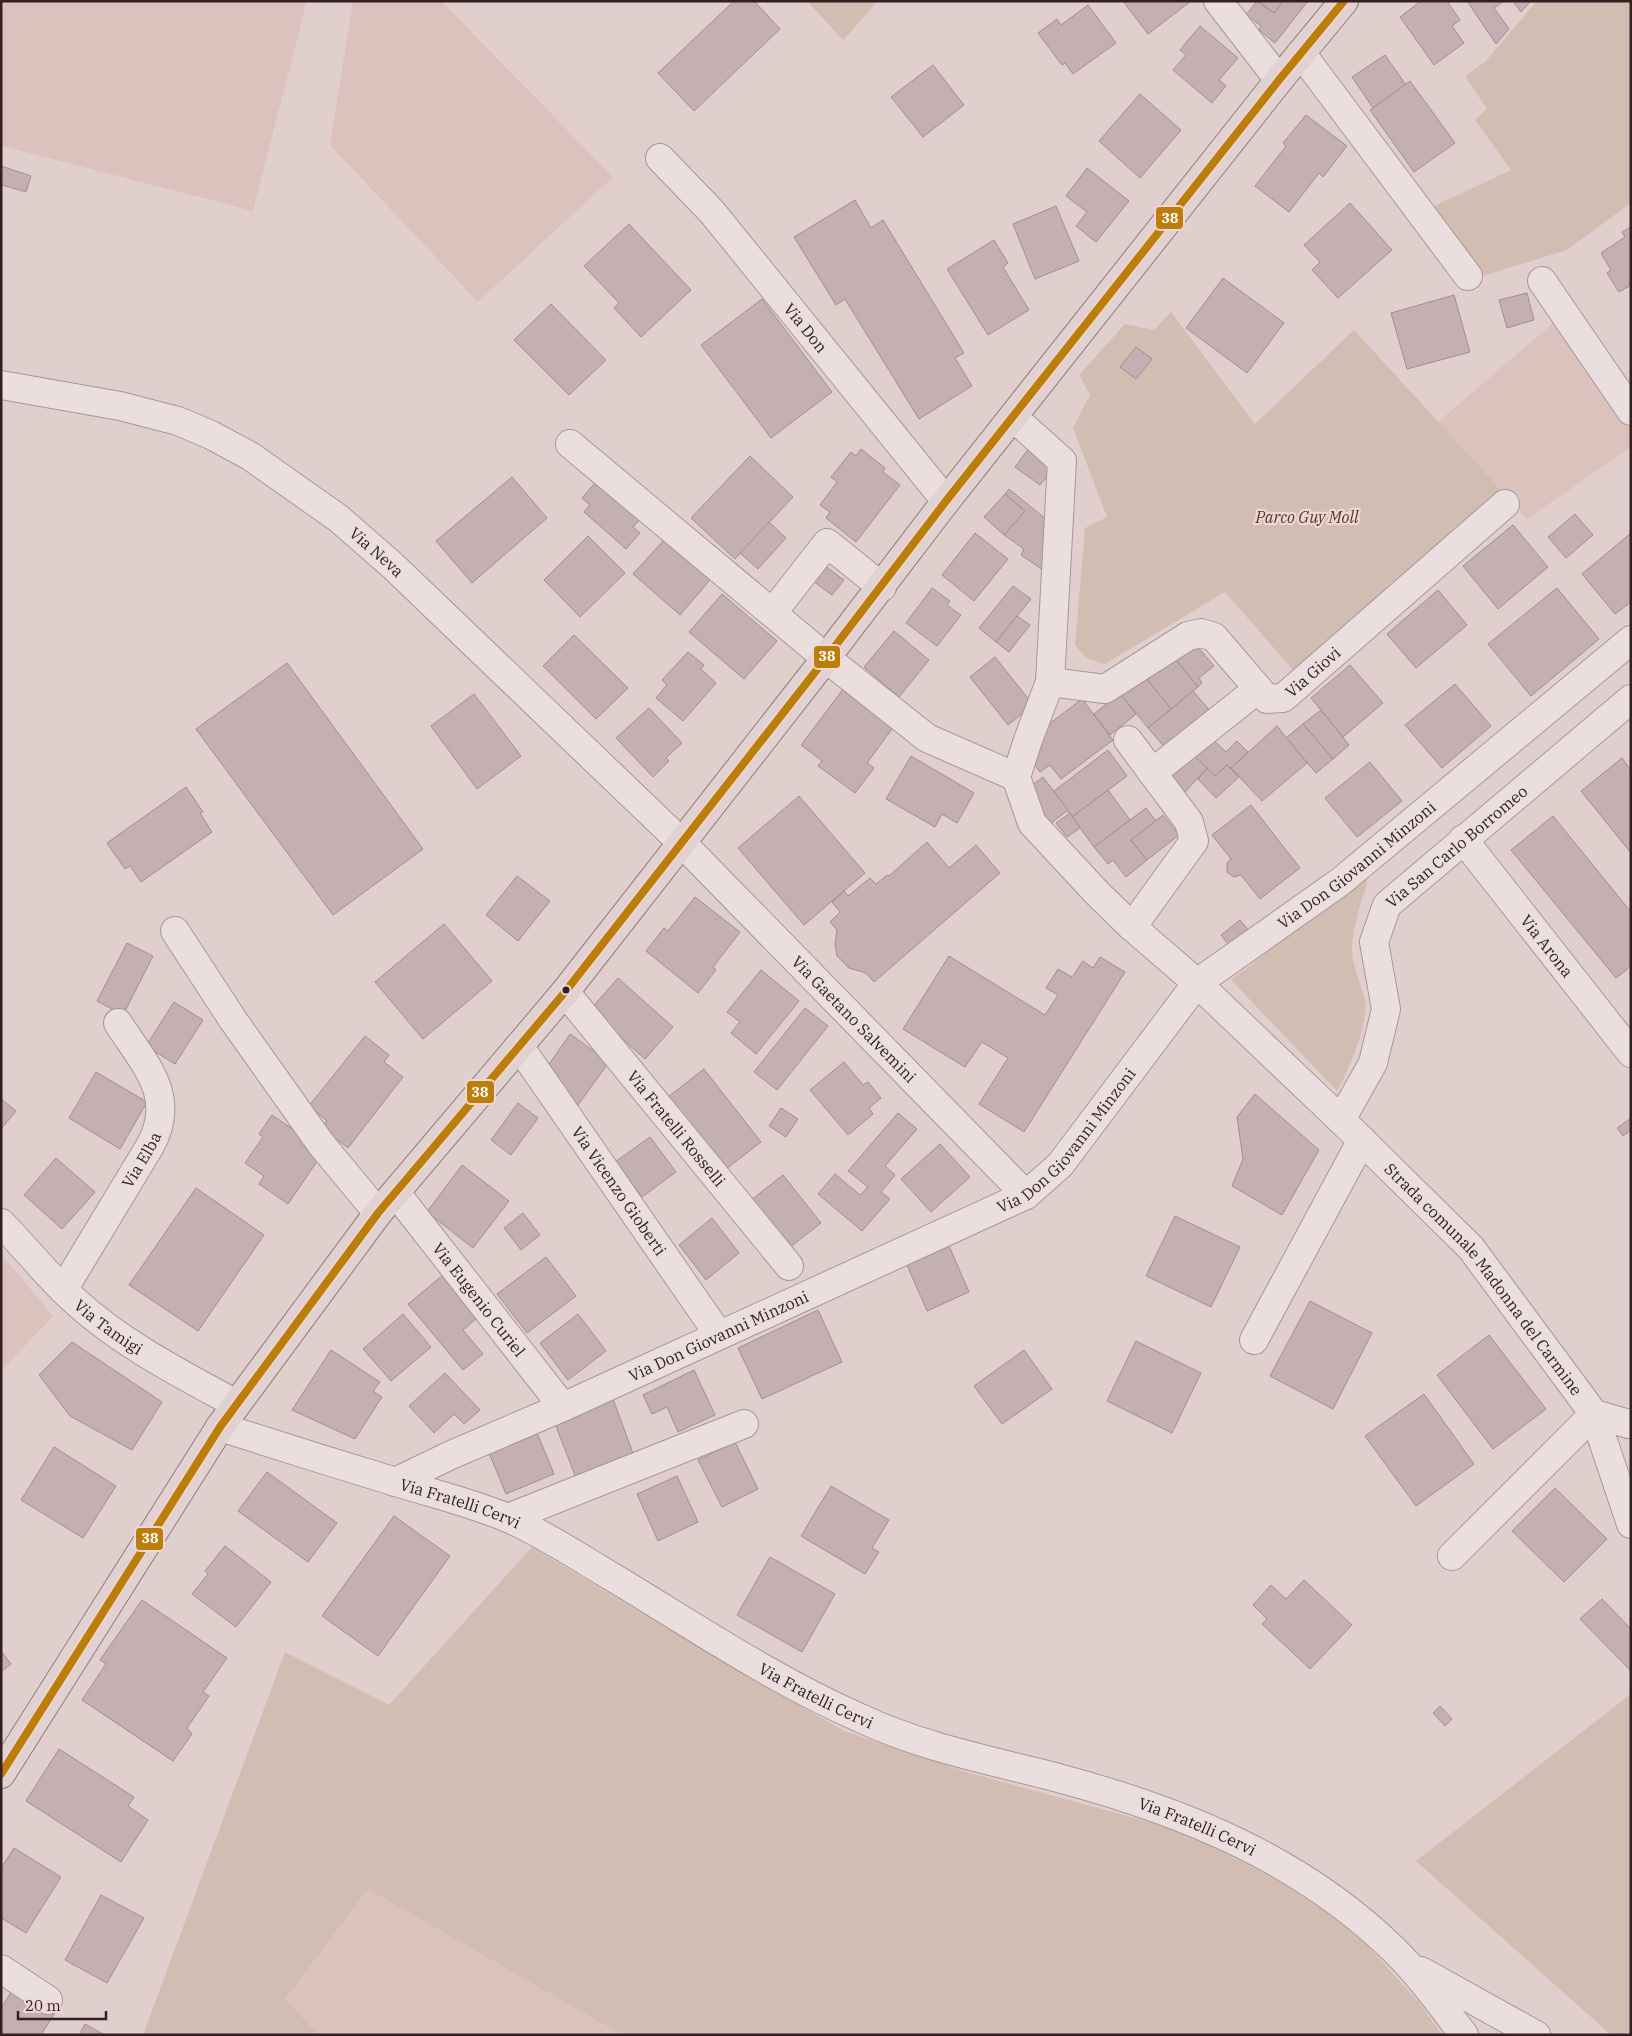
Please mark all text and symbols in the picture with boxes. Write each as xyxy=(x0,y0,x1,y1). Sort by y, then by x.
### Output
line badge: 38 xyxy=(1155,206,1184,230)
text: 38 xyxy=(1162,209,1178,227)
street label: Via Don xyxy=(780,299,832,357)
park label: Parco Guy Moll xyxy=(1255,507,1359,527)
street label: Via Neva xyxy=(345,523,408,581)
street label: Via Giovi xyxy=(1281,642,1345,702)
line badge: 38 xyxy=(813,645,841,669)
text: 38 xyxy=(819,647,835,665)
street label: Via San Carlo Borromeo xyxy=(1381,781,1531,912)
street label: Via Don Giovanni Minzoni xyxy=(1274,797,1440,933)
street label: Via Arona xyxy=(1516,911,1578,981)
street label: Via Gaetano Salvemini xyxy=(788,951,921,1087)
unlabelled marker xyxy=(561,985,571,995)
street label: Via Don Giovanni Minzoni xyxy=(994,1064,1140,1217)
street label: Via Fratelli Rosselli xyxy=(623,1066,730,1190)
line badge: 38 xyxy=(466,1080,495,1104)
text: 38 xyxy=(472,1083,488,1101)
street label: Via Vicenzo Gioberti xyxy=(567,1122,671,1259)
street label: Via Elba xyxy=(117,1129,165,1191)
street label: Strada comunale Madonna del Carmine xyxy=(1381,1159,1587,1399)
street label: Via Eugenio Curiel xyxy=(428,1238,530,1361)
street label: Via Don Giovanni Minzoni xyxy=(625,1286,811,1386)
street label: Via Tamigi xyxy=(70,1295,147,1359)
street label: Via Fratelli Cervi xyxy=(398,1474,524,1532)
line badge: 38 xyxy=(135,1527,164,1551)
text: 38 xyxy=(142,1529,158,1547)
street label: Via Fratelli Cervi xyxy=(755,1658,876,1733)
street label: Via Fratelli Cervi xyxy=(1136,1793,1260,1860)
scale bar xyxy=(18,1988,105,2020)
text: 20 m xyxy=(25,1996,61,2015)

